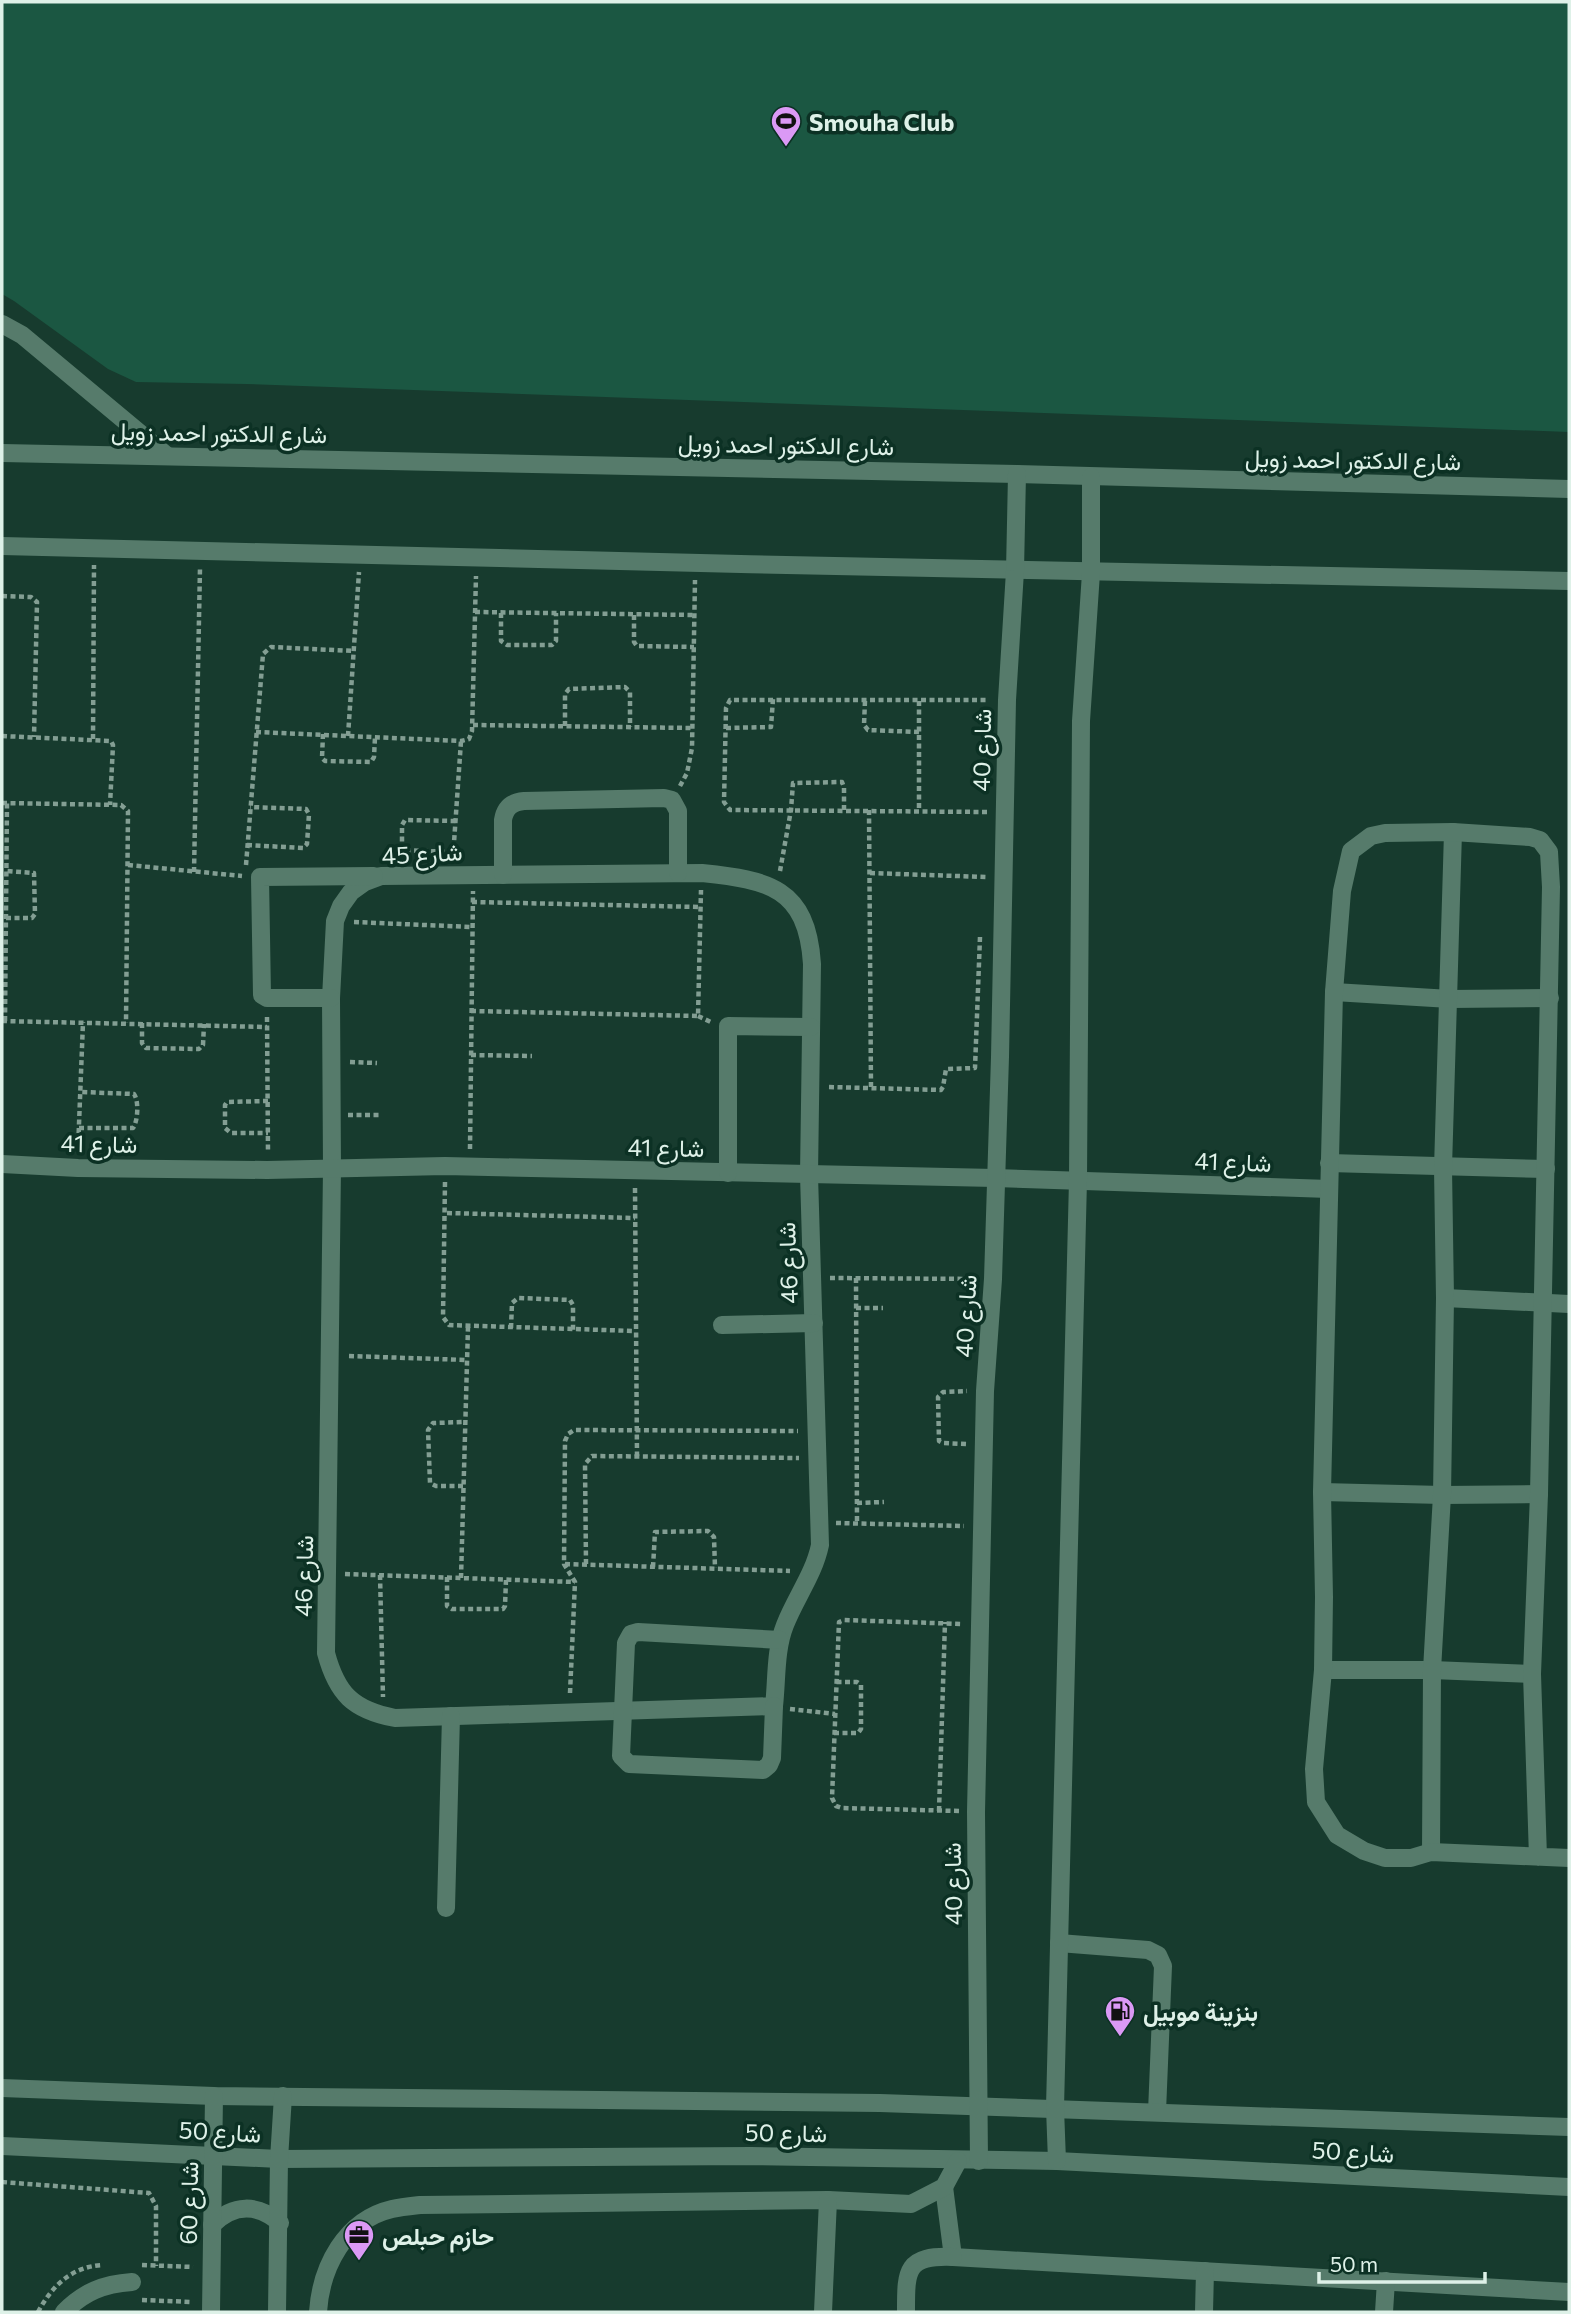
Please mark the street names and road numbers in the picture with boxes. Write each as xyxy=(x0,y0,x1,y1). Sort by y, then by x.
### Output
street label: شارع الدكتور احمد زويل xyxy=(111,416,327,451)
street label: شارع الدكتور احمد زويل xyxy=(678,428,894,463)
street label: شارع الدكتور احمد زويل xyxy=(1245,443,1461,478)
street label: شارع 40 xyxy=(966,708,999,792)
street label: شارع 45 xyxy=(381,836,463,873)
street label: شارع 41 xyxy=(60,1128,138,1161)
street label: شارع 41 xyxy=(627,1132,705,1165)
street label: شارع 41 xyxy=(1194,1145,1272,1180)
street label: شارع 46 xyxy=(771,1221,806,1304)
street label: شارع 40 xyxy=(948,1274,985,1358)
street label: شارع 46 xyxy=(288,1535,321,1617)
street label: شارع 40 xyxy=(937,1842,970,1926)
street label: شارع 50 xyxy=(178,2114,262,2151)
street label: شارع 50 xyxy=(745,2117,827,2150)
street label: شارع 50 xyxy=(1311,2134,1395,2171)
street label: شارع 60 xyxy=(173,2161,206,2245)

